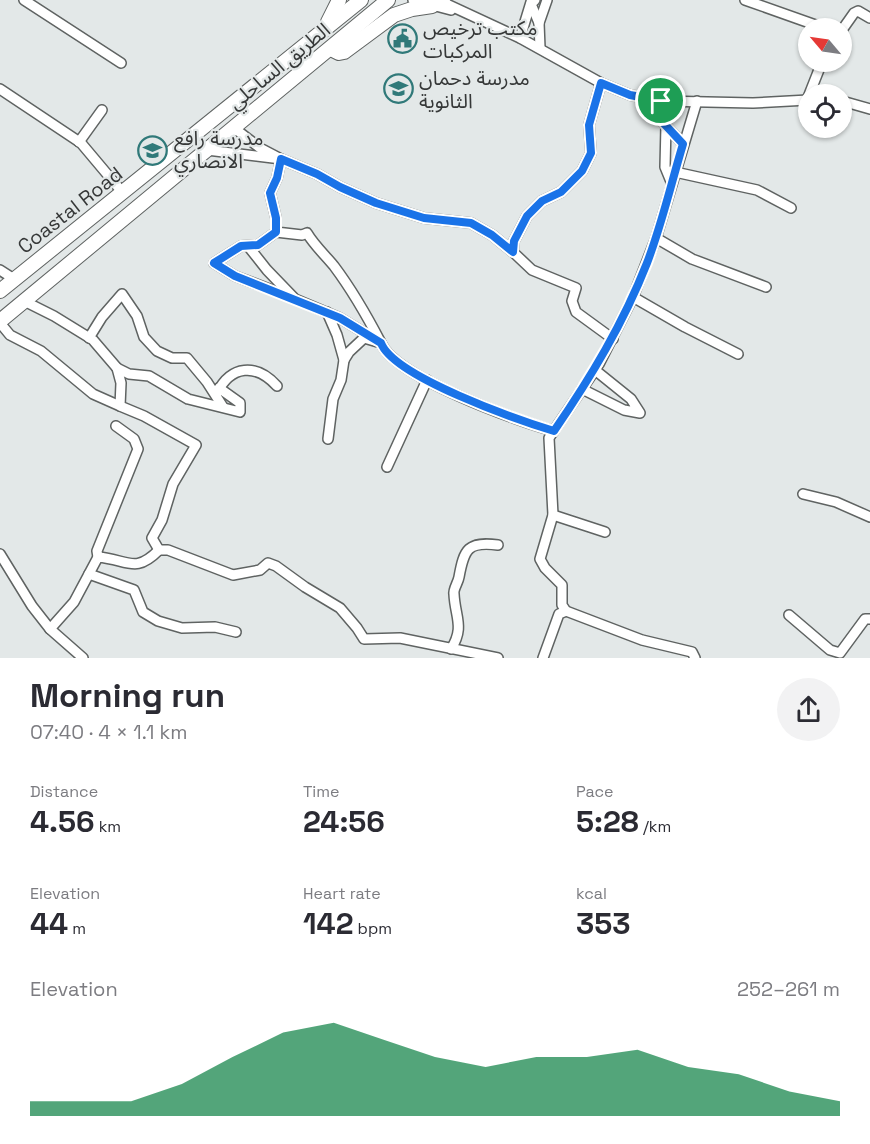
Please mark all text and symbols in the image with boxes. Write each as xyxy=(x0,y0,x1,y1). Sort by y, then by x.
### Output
place label: مكتب ترخيص المركبات xyxy=(423,15,538,64)
street label: الطريق الساحلي xyxy=(223,17,337,117)
north arrow xyxy=(798,18,852,72)
map controls xyxy=(798,18,852,138)
public building icon: مكتب ترخيص المركبات xyxy=(386,23,418,55)
place label: مدرسة دحمان الثانوية xyxy=(419,65,530,114)
school or university icon: مدرسة دحمان الثانوية xyxy=(382,73,414,105)
pin xyxy=(635,75,686,126)
icon: arrive xyxy=(644,84,677,117)
button: locate xyxy=(798,84,852,138)
place label: مدرسة رافع الانصاري xyxy=(174,125,264,177)
school or university icon: مدرسة رافع الانصاري xyxy=(137,134,169,166)
street label: Coastal Road xyxy=(12,161,128,259)
text: Morning run xyxy=(30,675,225,717)
button: share xyxy=(777,678,840,741)
text: 07:40 · 4 × 1.1 km xyxy=(30,719,187,745)
text: Distance xyxy=(30,781,98,802)
text: Time xyxy=(303,781,339,802)
text: Pace xyxy=(576,781,613,802)
text: 4.56 xyxy=(30,802,95,841)
text: 24:56 xyxy=(303,802,385,841)
text: 5:28 xyxy=(576,802,639,841)
text: km xyxy=(95,816,121,837)
text: /km xyxy=(639,816,671,837)
text: Elevation xyxy=(30,883,100,904)
text: Heart rate xyxy=(303,883,381,904)
text: kcal xyxy=(576,883,607,904)
text: 44 xyxy=(30,904,68,943)
text: 142 xyxy=(303,904,353,943)
text: 353 xyxy=(576,904,630,943)
text: m xyxy=(68,918,86,939)
text: bpm xyxy=(353,918,392,939)
text: Elevation xyxy=(30,976,118,1002)
text: 252–261 m xyxy=(737,976,840,1002)

